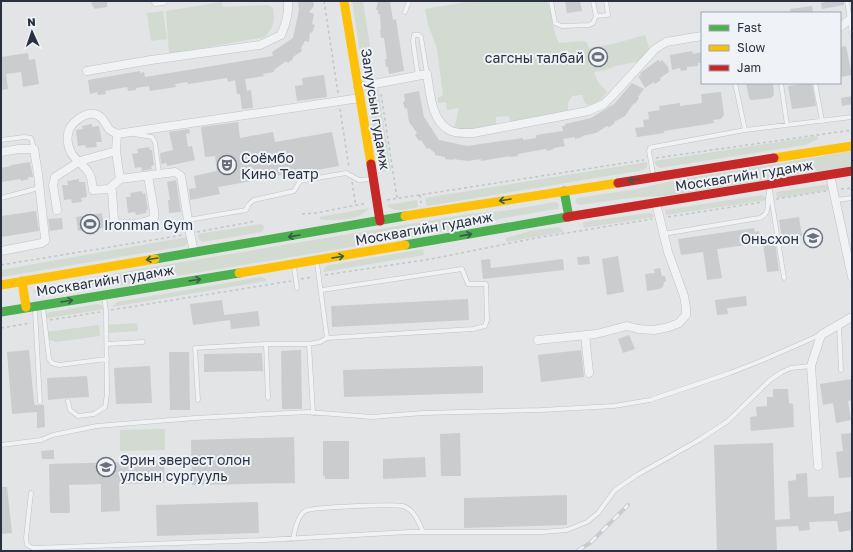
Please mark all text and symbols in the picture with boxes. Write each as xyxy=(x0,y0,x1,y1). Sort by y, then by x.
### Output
north arrow xyxy=(12,12,52,52)
legend xyxy=(701,12,841,84)
text: N xyxy=(27,15,36,28)
text: Fast xyxy=(737,20,762,35)
text: Slow xyxy=(737,40,765,55)
sports icon: сагсны талбай xyxy=(587,46,609,68)
street label: Залуусын гудамж xyxy=(358,47,394,171)
place label: сагсны талбай xyxy=(485,49,584,66)
text: Jam xyxy=(737,60,761,75)
place label: Соёмбо Кино Театр xyxy=(241,149,319,182)
theatre icon: Соёмбо Кино Театр xyxy=(216,154,238,176)
street label: Москвагийн гудамж xyxy=(674,156,814,194)
one-way arrow xyxy=(628,176,641,184)
one-way arrow xyxy=(499,196,512,204)
street label: Москвагийн гудамж xyxy=(354,208,494,248)
sports icon: Ironman Gym xyxy=(79,213,101,235)
place label: Ironman Gym xyxy=(104,216,193,233)
school or university icon: Оньсхон xyxy=(802,227,824,249)
place label: Оньсхон xyxy=(741,230,799,247)
one-way arrow xyxy=(459,231,472,239)
one-way arrow xyxy=(288,232,301,240)
one-way arrow xyxy=(331,253,344,261)
one-way arrow xyxy=(146,255,159,263)
street label: Москвагийн гудамж xyxy=(35,261,175,299)
one-way arrow xyxy=(188,276,201,284)
one-way arrow xyxy=(60,297,73,305)
place label: Эрин эверест олон улсын сургууль xyxy=(120,451,250,484)
school or university icon: Эрин эверест олон улсын сургууль xyxy=(95,456,117,478)

